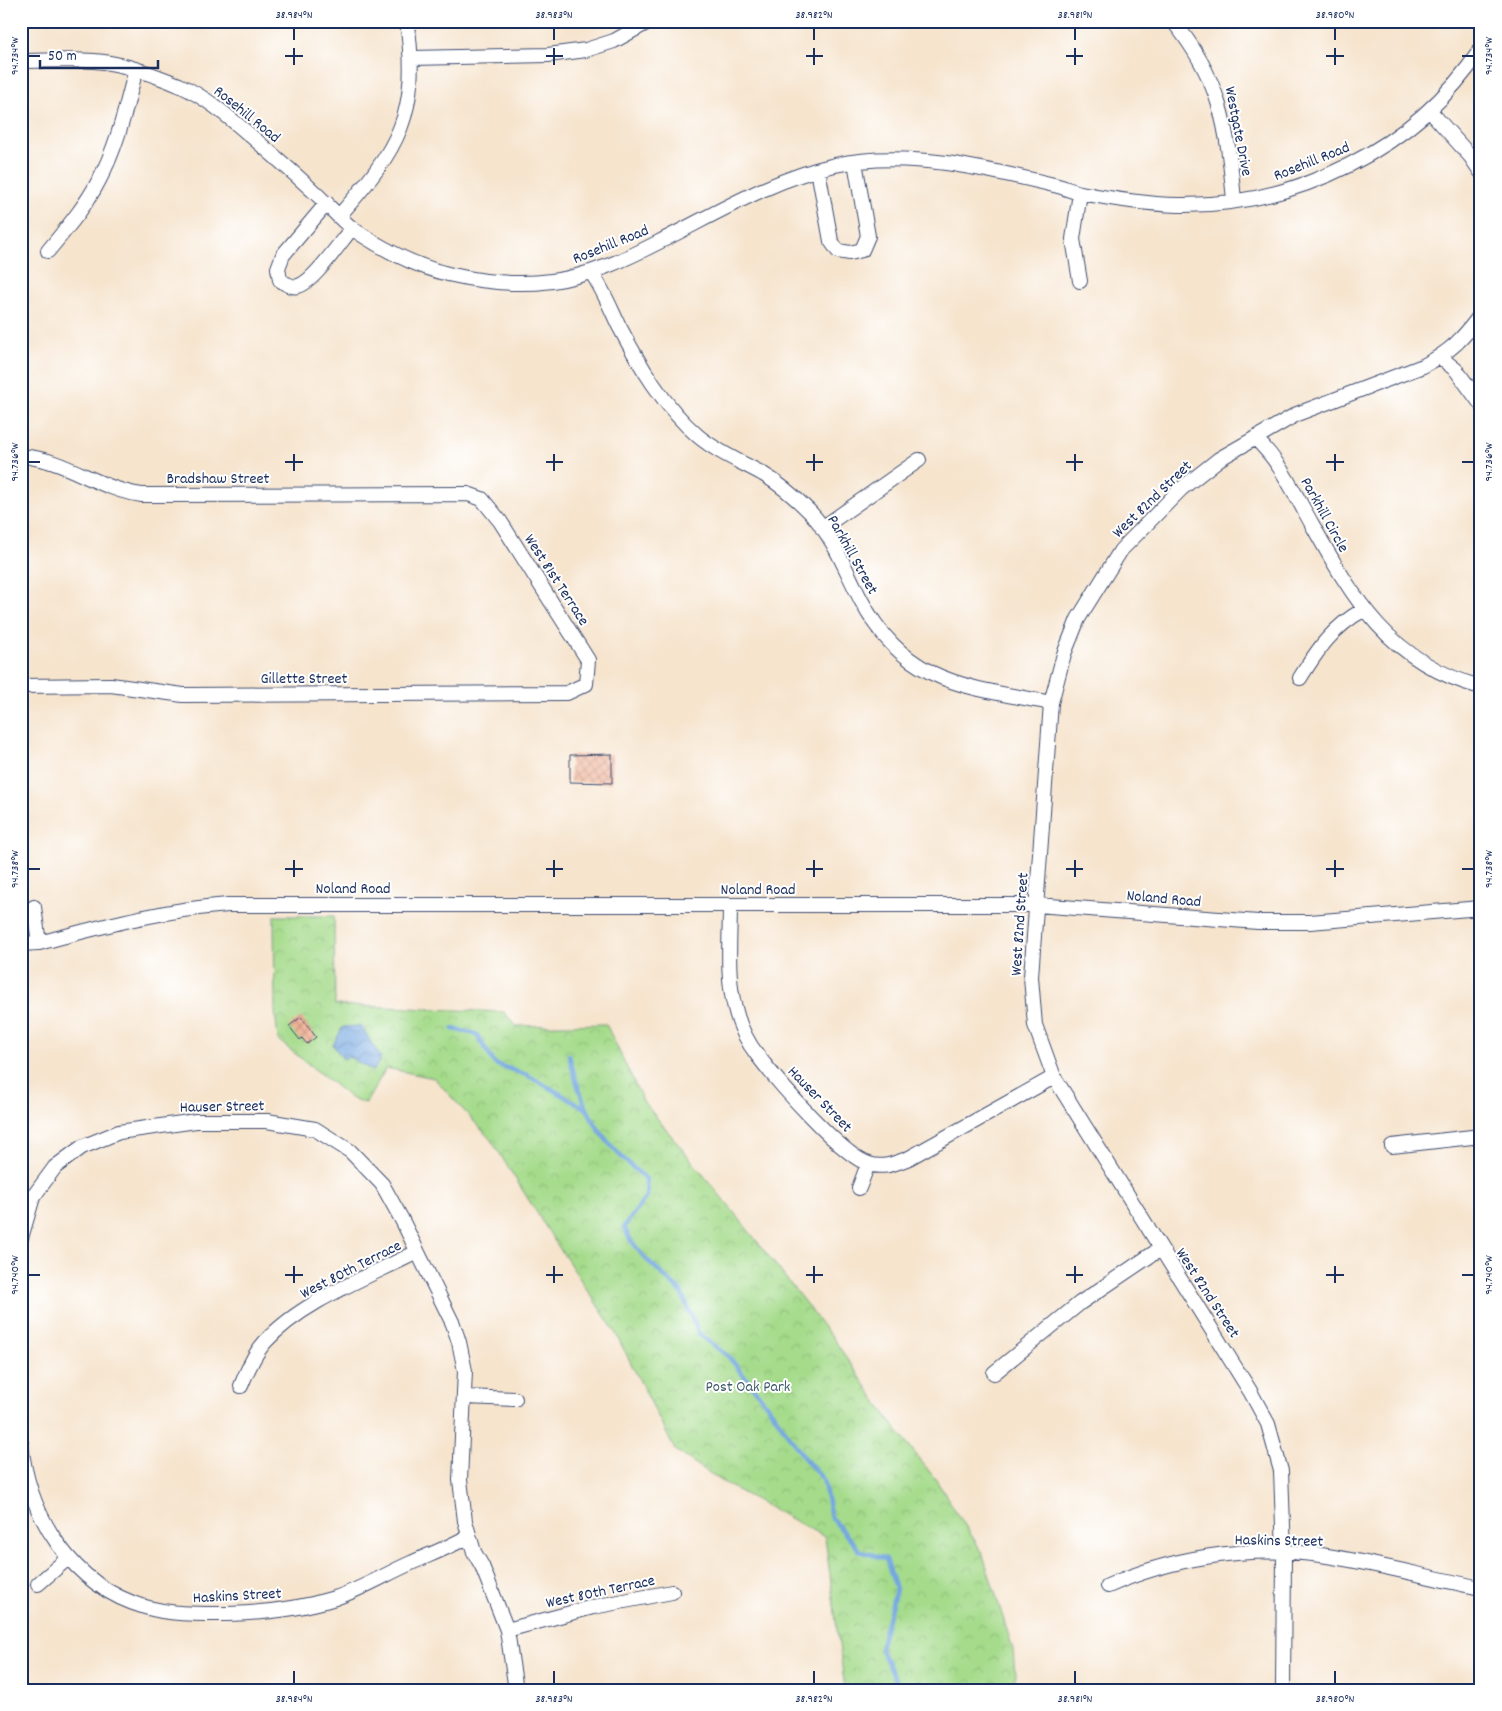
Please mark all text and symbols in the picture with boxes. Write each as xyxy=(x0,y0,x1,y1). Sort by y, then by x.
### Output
text: 38.984°N xyxy=(275,7,313,24)
text: 38.983°N xyxy=(535,7,573,24)
text: 38.982°N xyxy=(795,7,833,24)
text: 38.981°N xyxy=(1058,7,1092,24)
text: 38.980°N xyxy=(1316,7,1354,24)
text: 94.734°W xyxy=(7,37,24,75)
text: 94.734°W xyxy=(1481,37,1498,75)
scale bar xyxy=(40,38,158,70)
text: 50 m xyxy=(48,46,77,68)
street label: Rosehill Road xyxy=(208,81,285,149)
street label: Westgate Drive xyxy=(1218,85,1258,178)
street label: Rosehill Road xyxy=(1270,137,1353,188)
street label: Rosehill Road xyxy=(569,220,652,271)
text: 94.736°W xyxy=(7,442,24,482)
text: 94.736°W xyxy=(1481,442,1498,482)
street label: West 82nd Street xyxy=(1108,456,1198,544)
street label: Bradshaw Street xyxy=(167,468,270,491)
street label: Parkhill Circle xyxy=(1294,473,1354,557)
street label: Parkhill Street xyxy=(820,511,883,599)
street label: West 81st Terrace xyxy=(518,530,594,631)
street label: Gillette Street xyxy=(260,668,348,691)
text: 94.738°W xyxy=(7,850,24,888)
text: 94.738°W xyxy=(1481,850,1498,888)
street label: West 82nd Street xyxy=(1005,872,1036,977)
street label: Noland Road xyxy=(316,878,390,901)
street label: Noland Road xyxy=(721,879,795,902)
street label: Noland Road xyxy=(1126,885,1202,914)
street label: Hauser Street xyxy=(781,1061,857,1138)
street label: Hauser Street xyxy=(179,1095,265,1120)
street label: West 80th Terrace xyxy=(297,1235,406,1306)
street label: West 82nd Street xyxy=(1169,1244,1245,1343)
text: 94.740°W xyxy=(7,1255,24,1295)
text: 94.740°W xyxy=(1481,1255,1498,1295)
park label: Post Oak Park xyxy=(706,1376,790,1399)
street label: Haskins Street xyxy=(1234,1529,1324,1554)
street label: West 80th Terrace xyxy=(544,1570,657,1615)
street label: Haskins Street xyxy=(192,1583,282,1610)
text: 38.984°N xyxy=(275,1691,313,1708)
text: 38.983°N xyxy=(535,1691,573,1708)
text: 38.982°N xyxy=(795,1691,833,1708)
text: 38.981°N xyxy=(1058,1691,1092,1708)
text: 38.980°N xyxy=(1316,1691,1354,1708)

